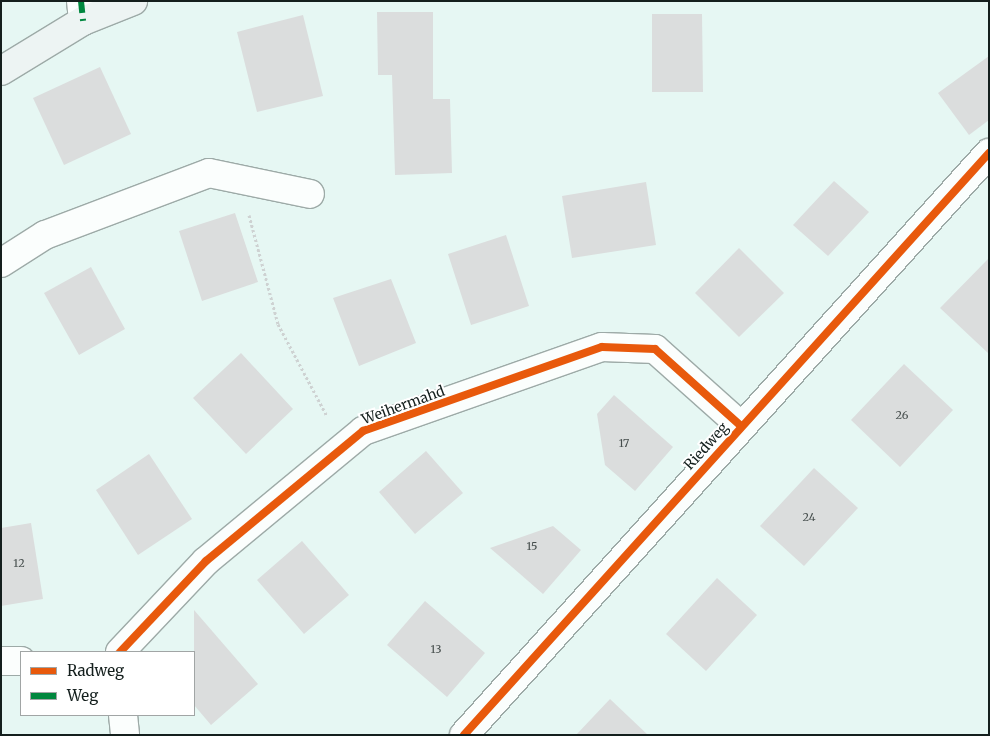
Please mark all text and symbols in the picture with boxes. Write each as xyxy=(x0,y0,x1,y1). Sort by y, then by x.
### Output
street label: Weihermahd xyxy=(359,382,447,428)
house number: 26 xyxy=(896,408,908,422)
street label: Riedweg xyxy=(680,419,732,473)
house number: 17 xyxy=(619,436,629,450)
house number: 24 xyxy=(803,510,815,524)
house number: 15 xyxy=(526,539,538,553)
house number: 12 xyxy=(13,556,25,570)
house number: 13 xyxy=(431,642,441,656)
legend xyxy=(20,651,195,716)
text: Radweg xyxy=(67,661,124,680)
text: Weg xyxy=(67,686,98,705)

